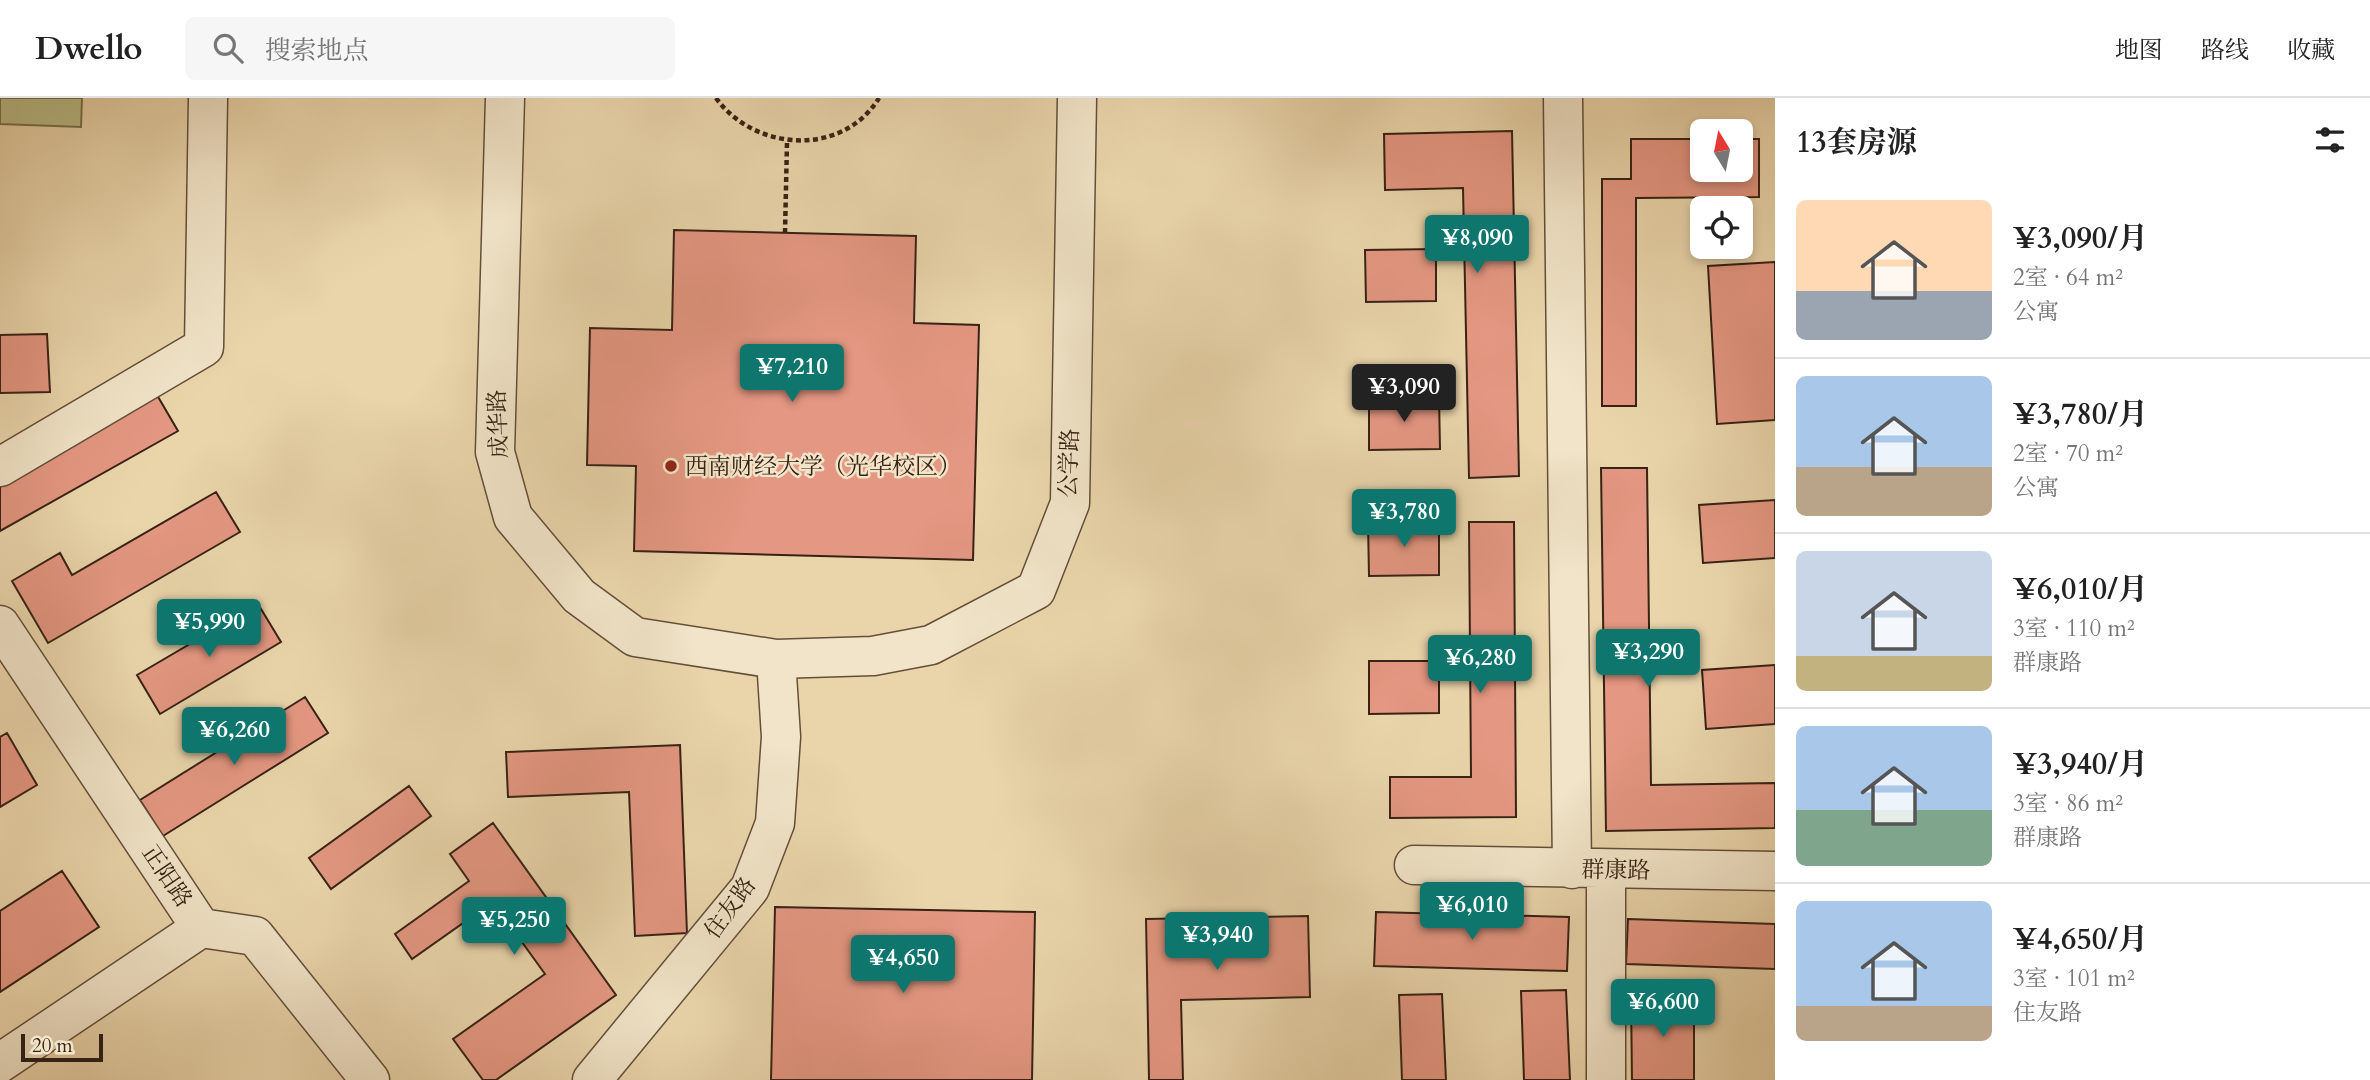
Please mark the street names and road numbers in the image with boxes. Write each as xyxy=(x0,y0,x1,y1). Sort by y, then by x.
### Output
street label: 成华路 xyxy=(481,389,515,459)
street label: 公学路 xyxy=(1052,428,1086,498)
street label: 正阳路 xyxy=(135,839,199,913)
street label: 群康路 xyxy=(1581,854,1651,886)
street label: 住友路 xyxy=(697,871,763,945)

